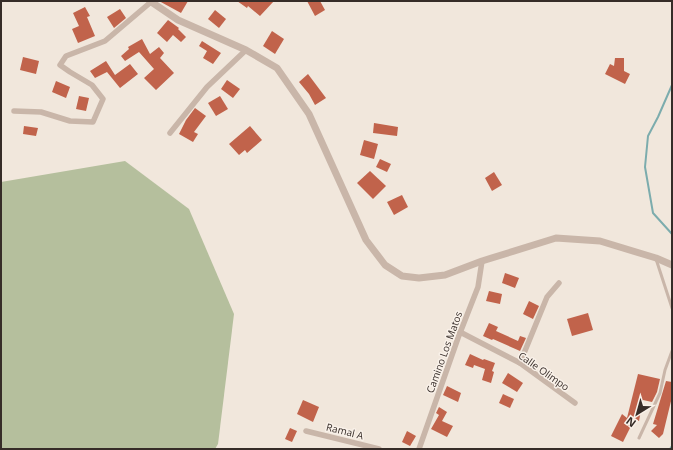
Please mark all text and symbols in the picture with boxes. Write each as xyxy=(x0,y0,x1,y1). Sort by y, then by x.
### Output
street label: Camino Los Matos xyxy=(423,309,465,395)
street label: Calle Olimpo xyxy=(516,348,572,394)
north arrow xyxy=(617,394,657,434)
text: N xyxy=(623,414,639,431)
street label: Ramal A xyxy=(325,420,366,443)

